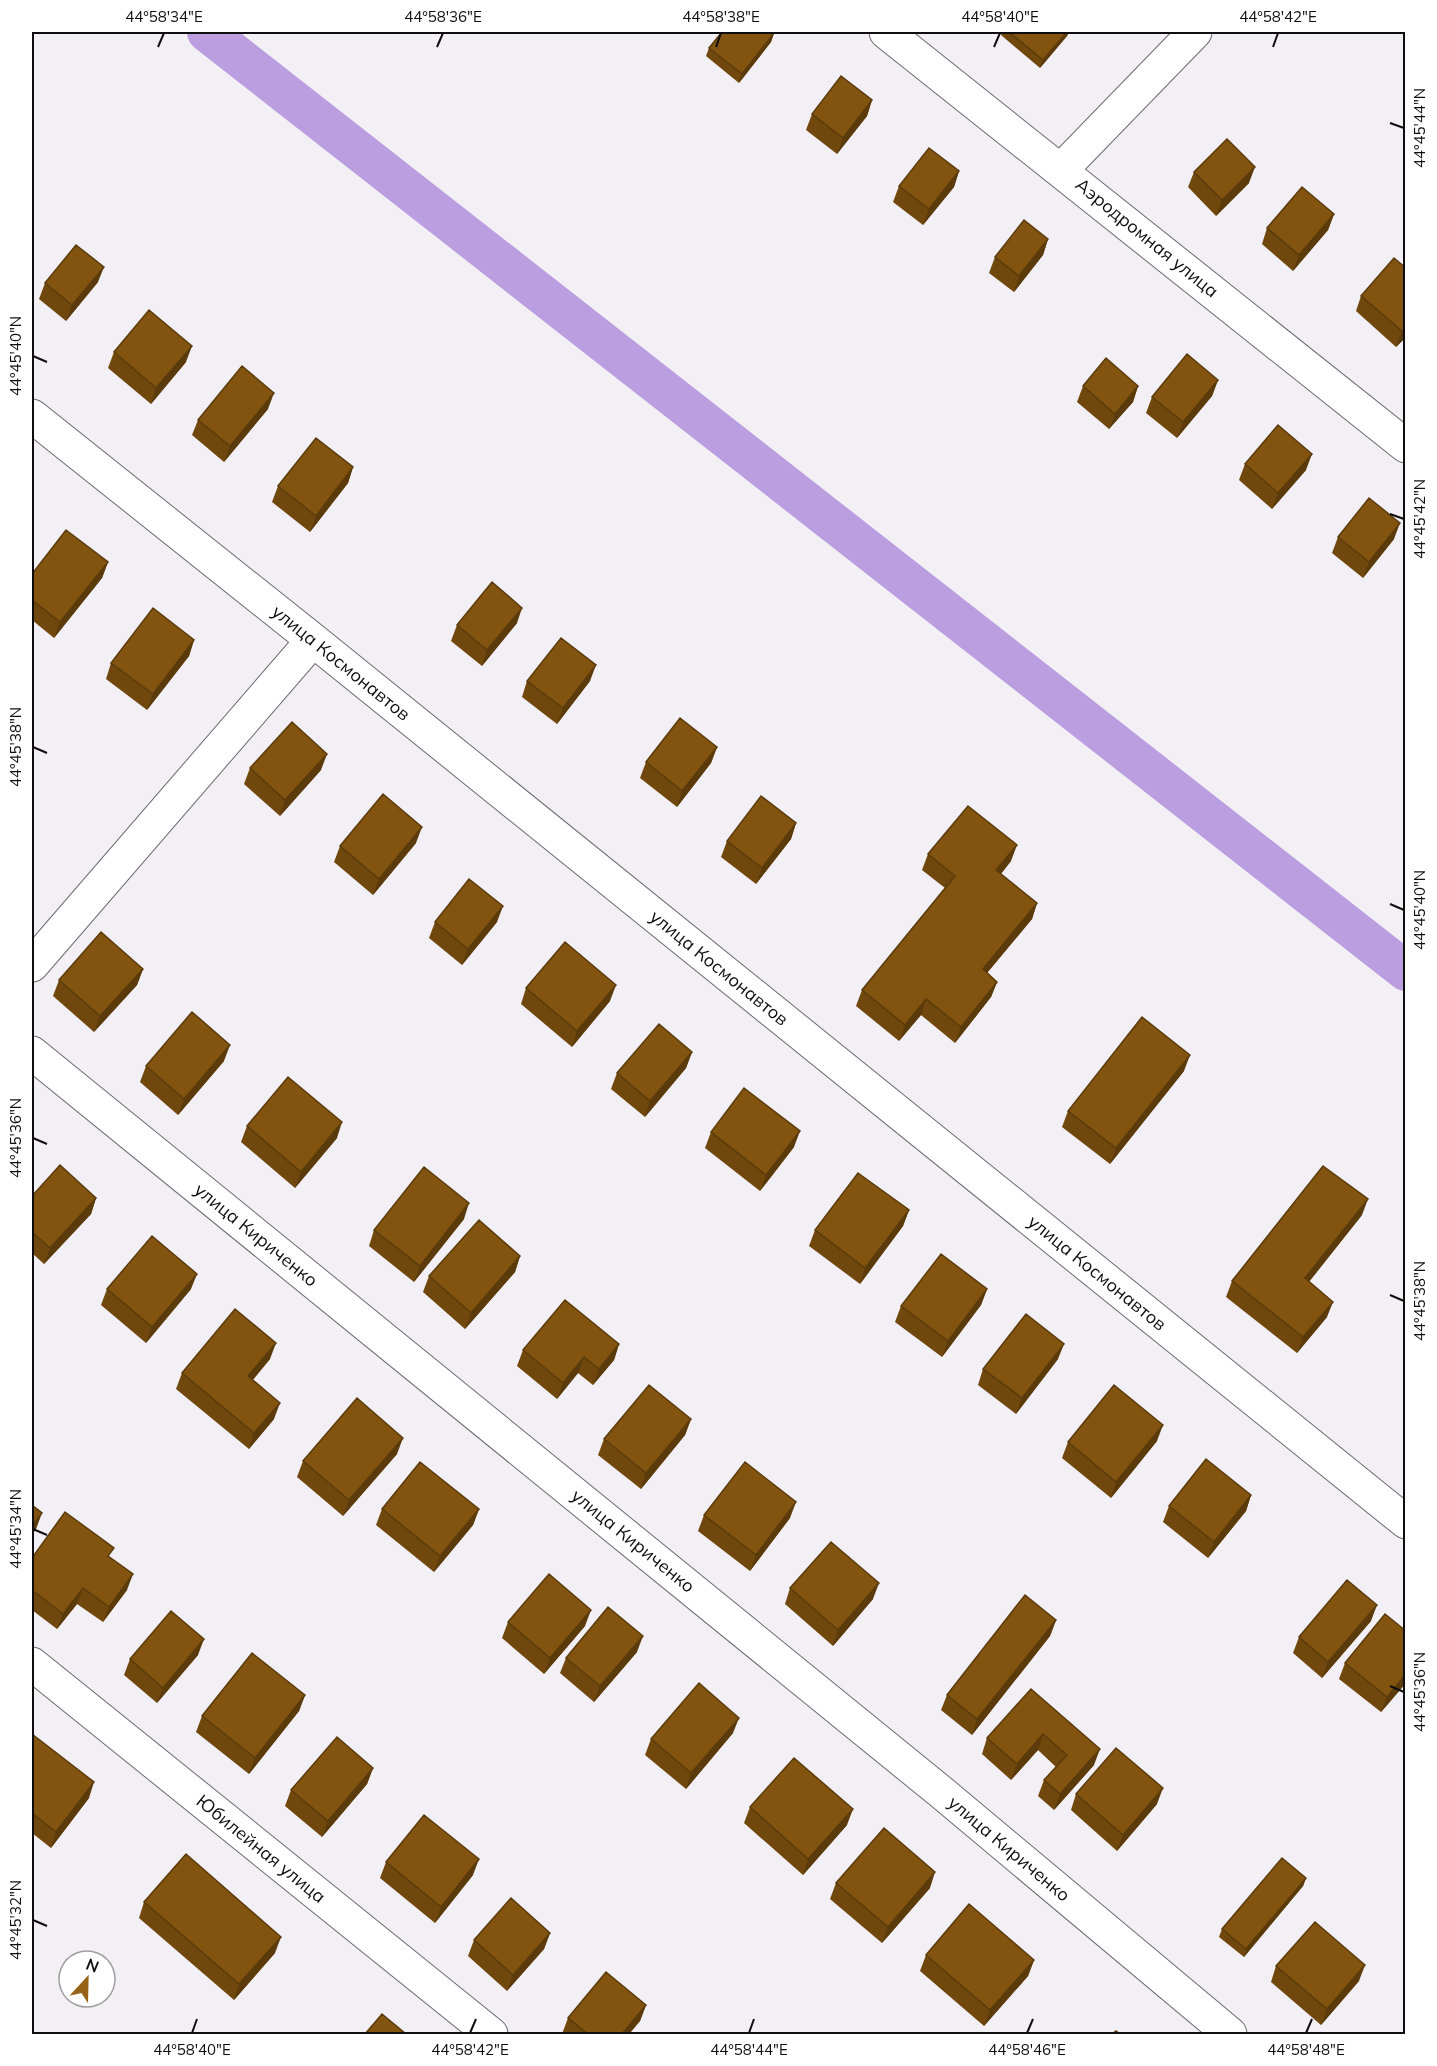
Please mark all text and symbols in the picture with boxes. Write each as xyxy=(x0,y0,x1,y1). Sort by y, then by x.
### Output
text: 44°58'34"E xyxy=(125,7,203,26)
text: 44°58'36"E xyxy=(404,7,482,26)
text: 44°58'38"E xyxy=(682,7,760,26)
text: 44°58'40"E xyxy=(961,7,1039,26)
text: 44°58'42"E xyxy=(1239,7,1317,26)
text: 44°45'44"N xyxy=(1410,88,1429,168)
street label: Аэродромная улица xyxy=(1071,173,1223,302)
text: 44°45'40"N xyxy=(6,316,25,396)
text: 44°45'42"N xyxy=(1410,479,1429,559)
street label: улица Космонавтов xyxy=(267,600,415,726)
text: 44°45'38"N xyxy=(6,707,25,787)
text: 44°45'40"N xyxy=(1410,870,1429,950)
street label: улица Космонавтов xyxy=(645,905,793,1031)
text: 44°45'36"N xyxy=(6,1098,25,1178)
street label: улица Кириченко xyxy=(190,1178,323,1291)
street label: улица Космонавтов xyxy=(1023,1210,1171,1336)
text: 44°45'38"N xyxy=(1410,1261,1429,1341)
street label: улица Кириченко xyxy=(567,1484,700,1597)
text: 44°45'34"N xyxy=(6,1489,25,1569)
text: 44°45'36"N xyxy=(1410,1652,1429,1732)
street label: Юбилейная улица xyxy=(192,1789,331,1908)
street label: улица Кириченко xyxy=(944,1791,1075,1906)
text: 44°45'32"N xyxy=(6,1880,25,1960)
north arrow xyxy=(57,1949,117,2009)
text: N xyxy=(83,1954,102,1977)
text: 44°58'40"E xyxy=(153,2040,231,2059)
text: 44°58'42"E xyxy=(431,2040,509,2059)
text: 44°58'44"E xyxy=(710,2040,788,2059)
text: 44°58'46"E xyxy=(988,2040,1066,2059)
text: 44°58'48"E xyxy=(1267,2040,1345,2059)

